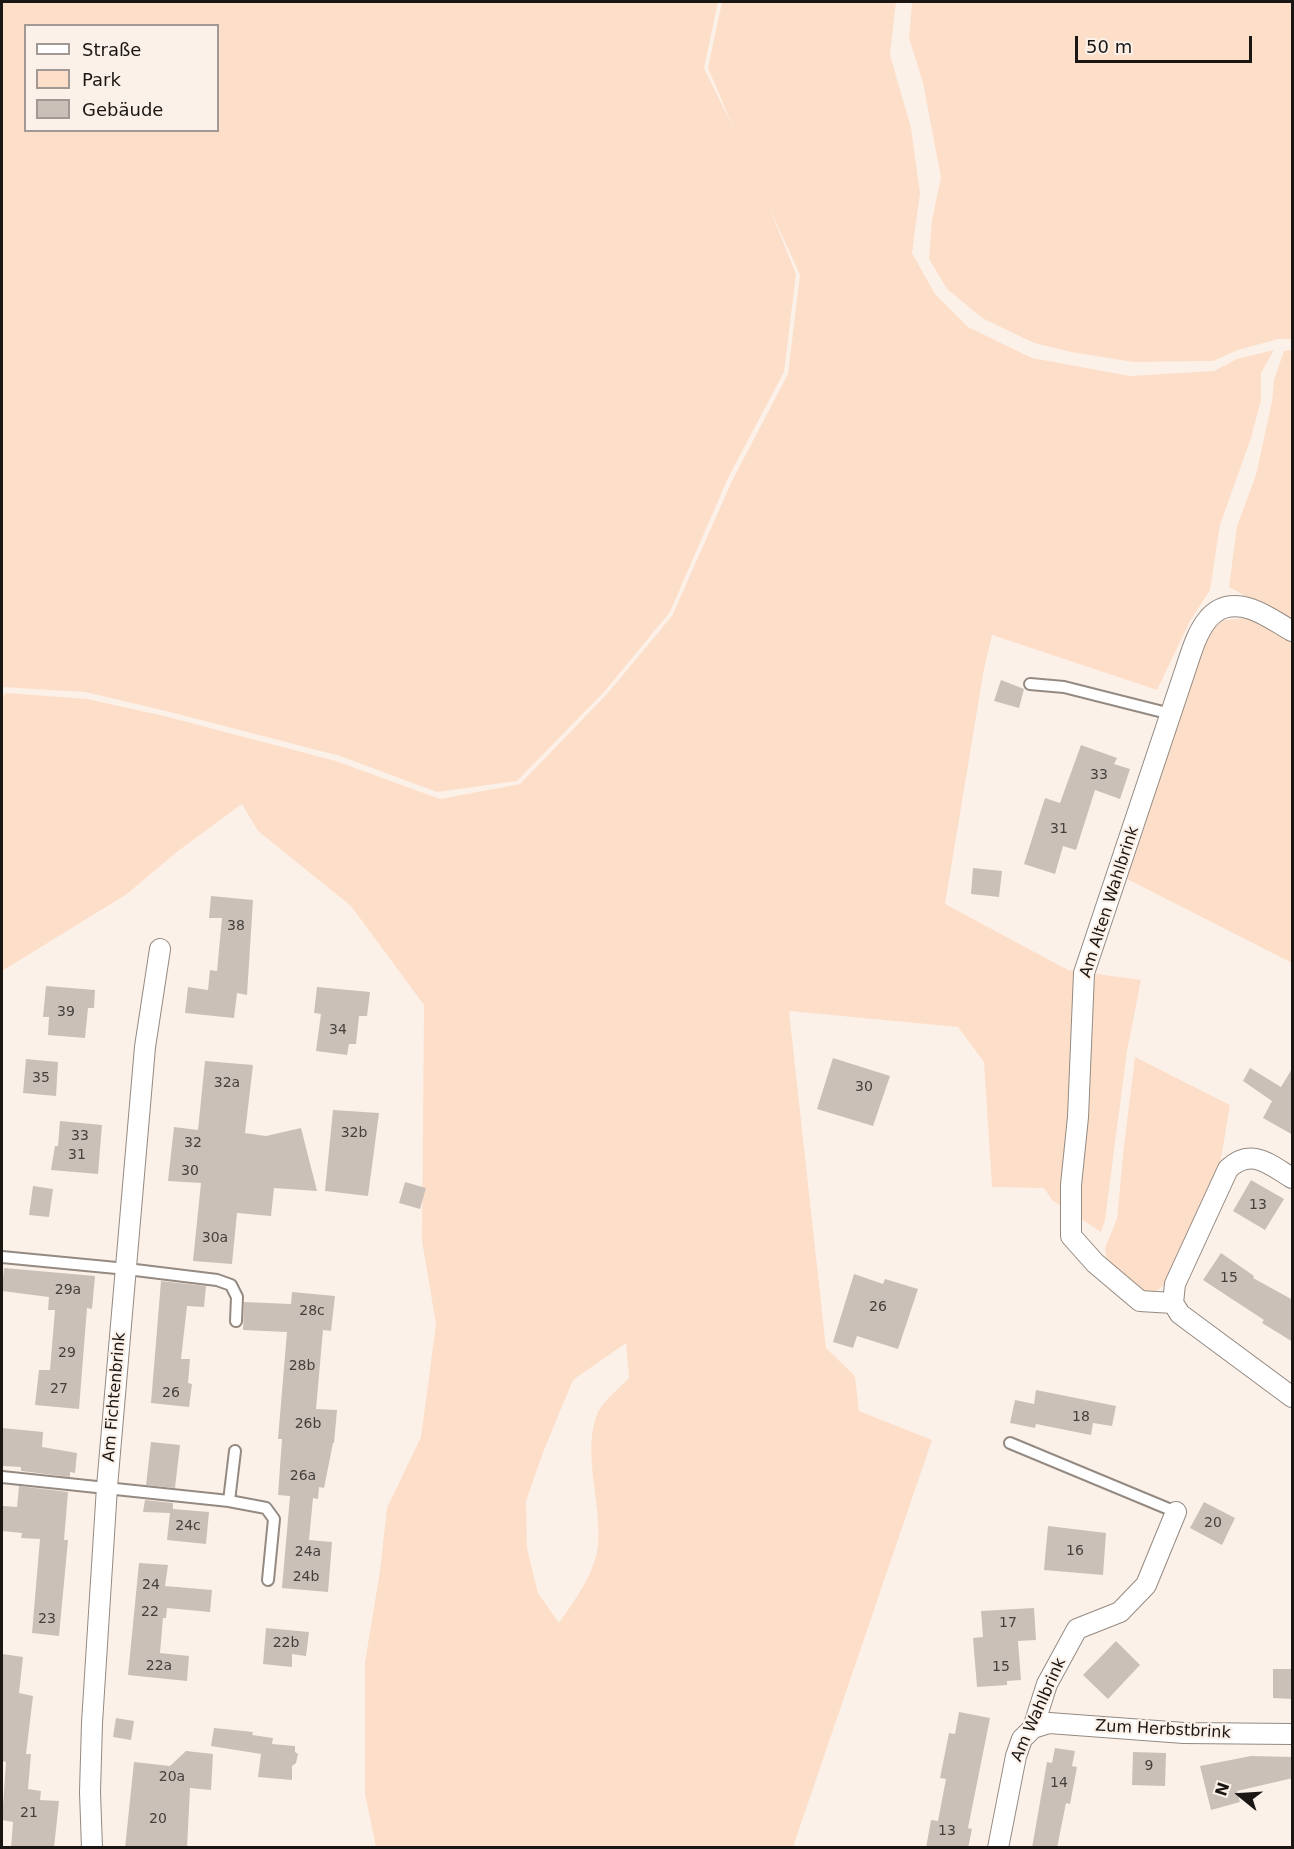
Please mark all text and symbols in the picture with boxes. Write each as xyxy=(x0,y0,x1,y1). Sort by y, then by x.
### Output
legend xyxy=(24,24,219,132)
scale bar xyxy=(1078,24,1255,62)
text: 50 m xyxy=(1086,36,1132,57)
text: Straße xyxy=(82,39,141,60)
text: Park xyxy=(82,69,121,90)
text: Gebäude xyxy=(82,99,163,120)
house number: 33 xyxy=(1090,767,1108,783)
house number: 31 xyxy=(1050,821,1068,837)
street label: Am Alten Wahlbrink xyxy=(1076,824,1144,980)
house number: 38 xyxy=(227,918,245,934)
house number: 39 xyxy=(57,1004,75,1020)
house number: 34 xyxy=(329,1022,347,1038)
house number: 35 xyxy=(32,1070,50,1086)
house number: 32a xyxy=(214,1075,240,1091)
house number: 30 xyxy=(855,1079,873,1095)
house number: 32b xyxy=(341,1125,367,1141)
house number: 33 xyxy=(71,1128,89,1144)
house number: 32 xyxy=(184,1135,202,1151)
house number: 31 xyxy=(68,1147,86,1163)
house number: 30 xyxy=(181,1163,199,1179)
house number: 13 xyxy=(1249,1197,1267,1213)
house number: 30a xyxy=(202,1230,228,1246)
house number: 15 xyxy=(1220,1270,1238,1286)
house number: 29a xyxy=(55,1282,81,1298)
house number: 26 xyxy=(869,1299,887,1315)
house number: 28c xyxy=(299,1303,325,1319)
street label: Am Fichtenbrink xyxy=(100,1331,130,1463)
house number: 29 xyxy=(58,1345,76,1361)
house number: 28b xyxy=(289,1358,315,1374)
house number: 27 xyxy=(50,1381,68,1397)
house number: 26 xyxy=(162,1385,180,1401)
house number: 18 xyxy=(1072,1409,1090,1425)
house number: 26b xyxy=(295,1416,321,1432)
house number: 26a xyxy=(290,1468,316,1484)
house number: 20 xyxy=(1204,1515,1222,1531)
house number: 24c xyxy=(175,1518,201,1534)
house number: 16 xyxy=(1066,1543,1084,1559)
house number: 24a xyxy=(295,1544,321,1560)
house number: 24b xyxy=(293,1569,319,1585)
house number: 24 xyxy=(142,1577,160,1593)
house number: 22 xyxy=(141,1604,159,1620)
house number: 23 xyxy=(38,1611,56,1627)
house number: 17 xyxy=(999,1615,1017,1631)
house number: 22b xyxy=(273,1635,299,1651)
street label: Am Wahlbrink xyxy=(1008,1655,1070,1765)
house number: 22a xyxy=(146,1658,172,1674)
house number: 15 xyxy=(992,1659,1010,1675)
street label: Zum Herbstbrink xyxy=(1095,1717,1231,1743)
house number: 9 xyxy=(1145,1758,1153,1774)
north arrow xyxy=(1210,1765,1270,1825)
house number: 20a xyxy=(159,1769,185,1785)
house number: 14 xyxy=(1050,1775,1068,1791)
text: N xyxy=(1211,1780,1234,1799)
house number: 21 xyxy=(20,1805,38,1821)
house number: 20 xyxy=(149,1811,167,1827)
house number: 13 xyxy=(938,1823,956,1839)

